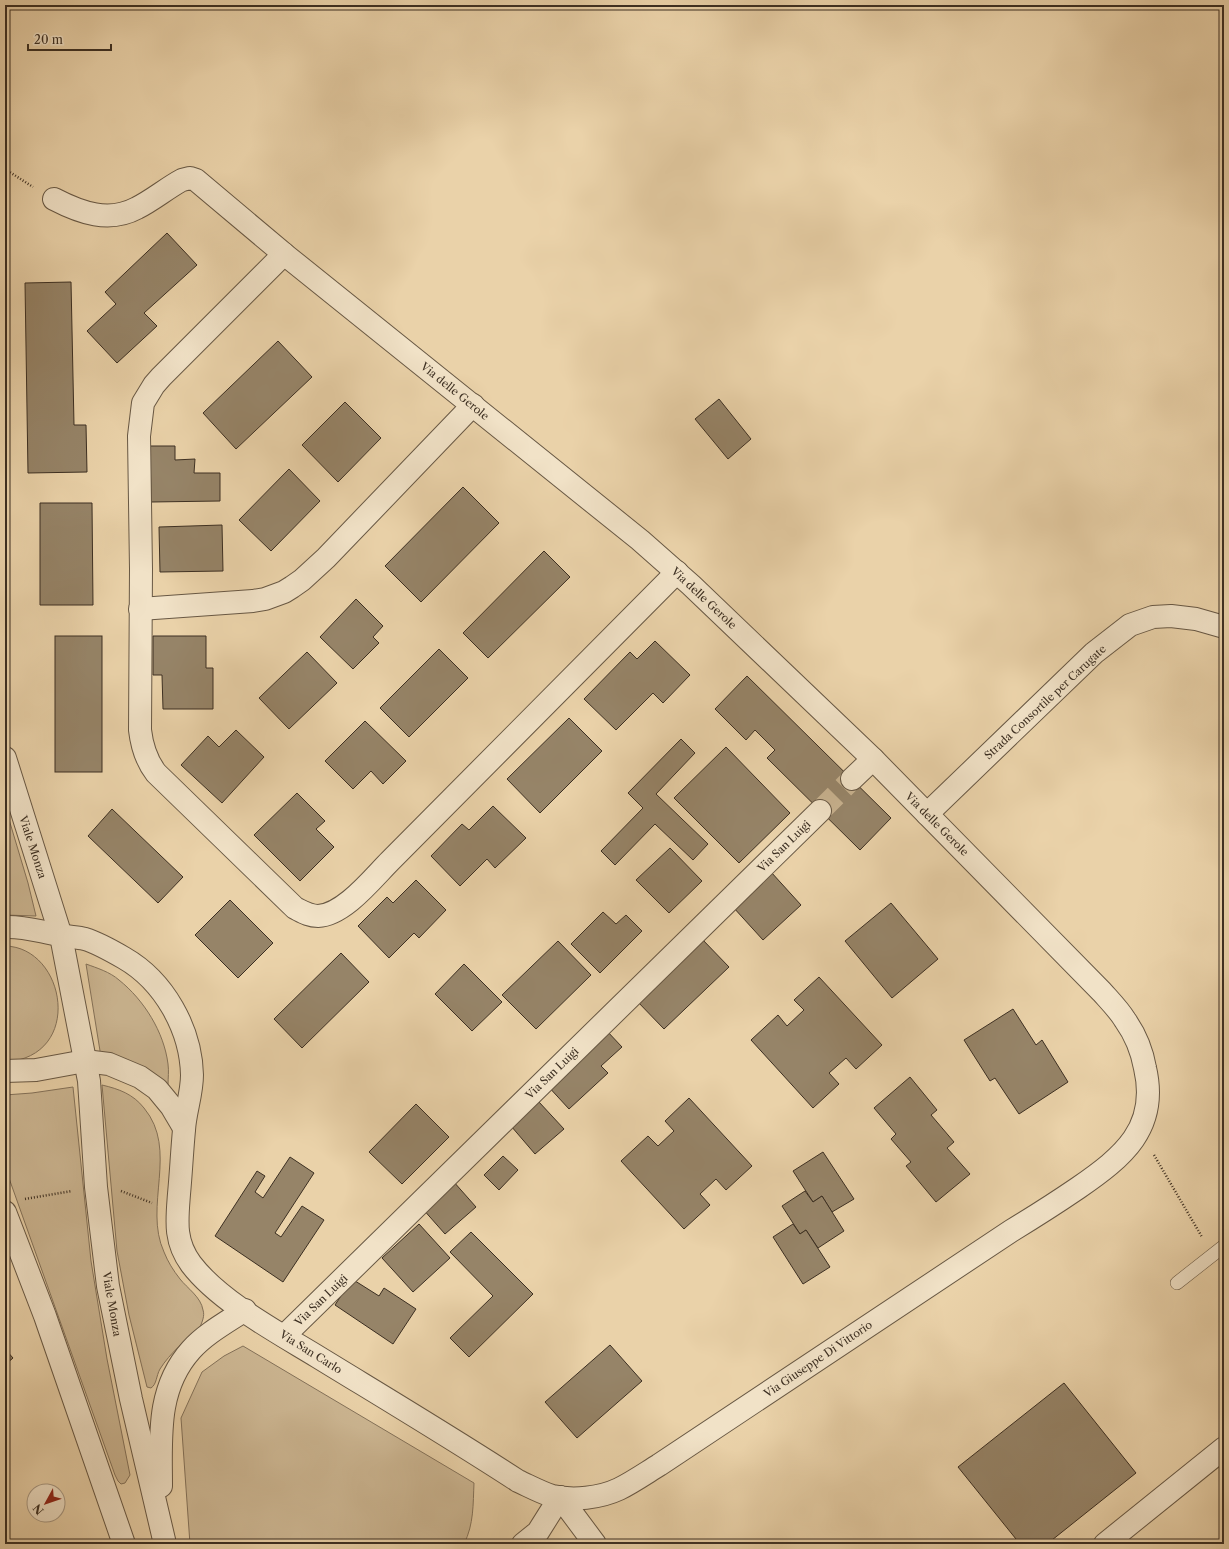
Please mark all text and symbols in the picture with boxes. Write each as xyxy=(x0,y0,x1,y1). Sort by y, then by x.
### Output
scale bar xyxy=(28,26,111,52)
text: 20 m xyxy=(34,32,63,47)
street label: Via delle Gerole xyxy=(417,358,492,423)
street label: Via delle Gerole xyxy=(668,564,740,632)
street label: Strada Consortile per Carugate xyxy=(981,642,1109,762)
street label: Via delle Gerole xyxy=(902,789,972,859)
street label: Viale Monza xyxy=(16,813,50,880)
street label: Via San Luigi xyxy=(754,817,814,876)
street label: Via San Luigi xyxy=(522,1044,582,1103)
street label: Viale Monza xyxy=(99,1270,125,1338)
street label: Via San Luigi xyxy=(291,1271,351,1330)
street label: Via Giuseppe Di Vittorio xyxy=(760,1317,875,1401)
street label: Via San Carlo xyxy=(276,1327,345,1377)
north arrow xyxy=(26,1483,66,1523)
text: N xyxy=(30,1501,47,1518)

